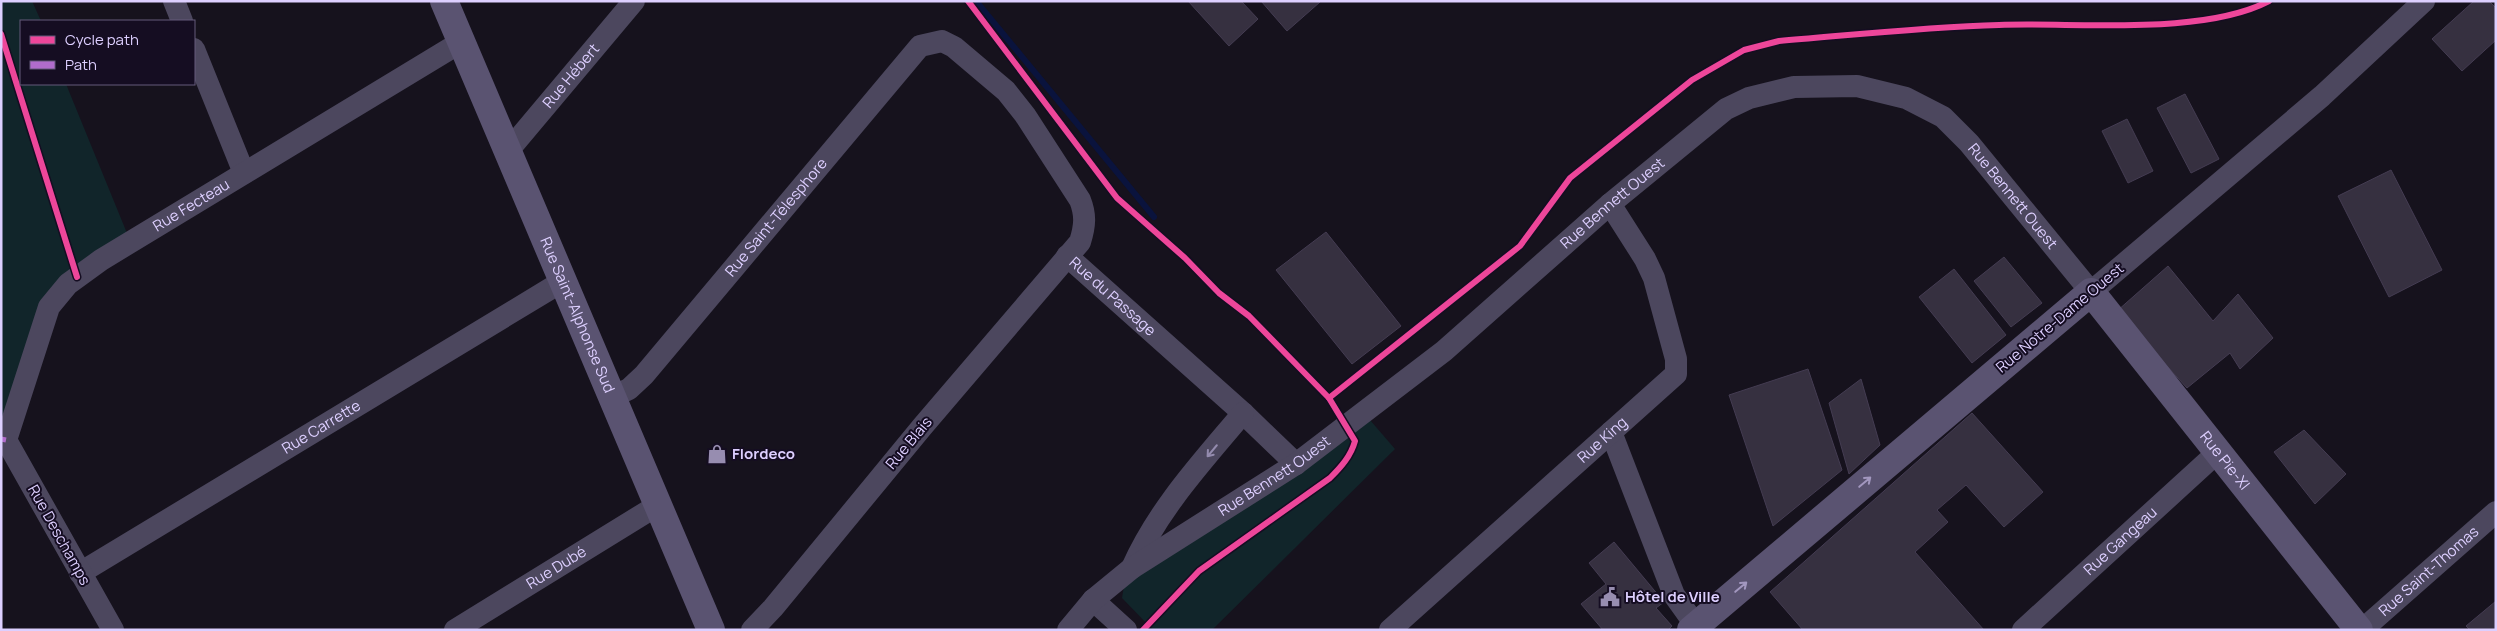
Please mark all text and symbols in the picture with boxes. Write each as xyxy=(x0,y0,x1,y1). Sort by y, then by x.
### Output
legend xyxy=(20,20,195,85)
text: Cycle path xyxy=(65,29,139,50)
street label: Rue Hébert xyxy=(537,39,604,112)
text: Path xyxy=(65,54,97,75)
street label: Rue Bennett Ouest xyxy=(1963,139,2063,253)
street label: Rue Bennett Ouest xyxy=(1555,152,1669,253)
street label: Rue Saint-Télesphore xyxy=(720,153,832,281)
street label: Rue Fecteau xyxy=(149,174,233,236)
street label: Rue Saint-Alphonse Sud xyxy=(535,233,620,396)
street label: Rue du Passage xyxy=(1065,252,1161,341)
street label: Rue Notre-Dame Ouest xyxy=(1991,258,2128,377)
street label: Rue Carrette xyxy=(278,395,365,459)
street label: Rue Blais xyxy=(880,412,937,473)
street label: Rue King xyxy=(1573,412,1632,468)
street label: Rue Pie-XI xyxy=(2195,427,2255,494)
street label: Rue Bennett Ouest xyxy=(1214,430,1335,521)
shop icon: Flordeco xyxy=(706,443,728,465)
place label: Flordeco xyxy=(732,443,795,464)
one-way arrow xyxy=(1206,444,1217,457)
one-way arrow xyxy=(1859,476,1872,488)
street label: Rue Deschamps xyxy=(23,481,96,589)
street label: Rue Gangeau xyxy=(2079,502,2161,580)
street label: Rue Saint-Thomas xyxy=(2374,521,2483,621)
street label: Rue Dubé xyxy=(522,541,590,594)
one-way arrow xyxy=(1734,582,1747,593)
public building icon: Hôtel de Ville xyxy=(1599,586,1621,608)
place label: Hôtel de Ville xyxy=(1625,586,1720,607)

